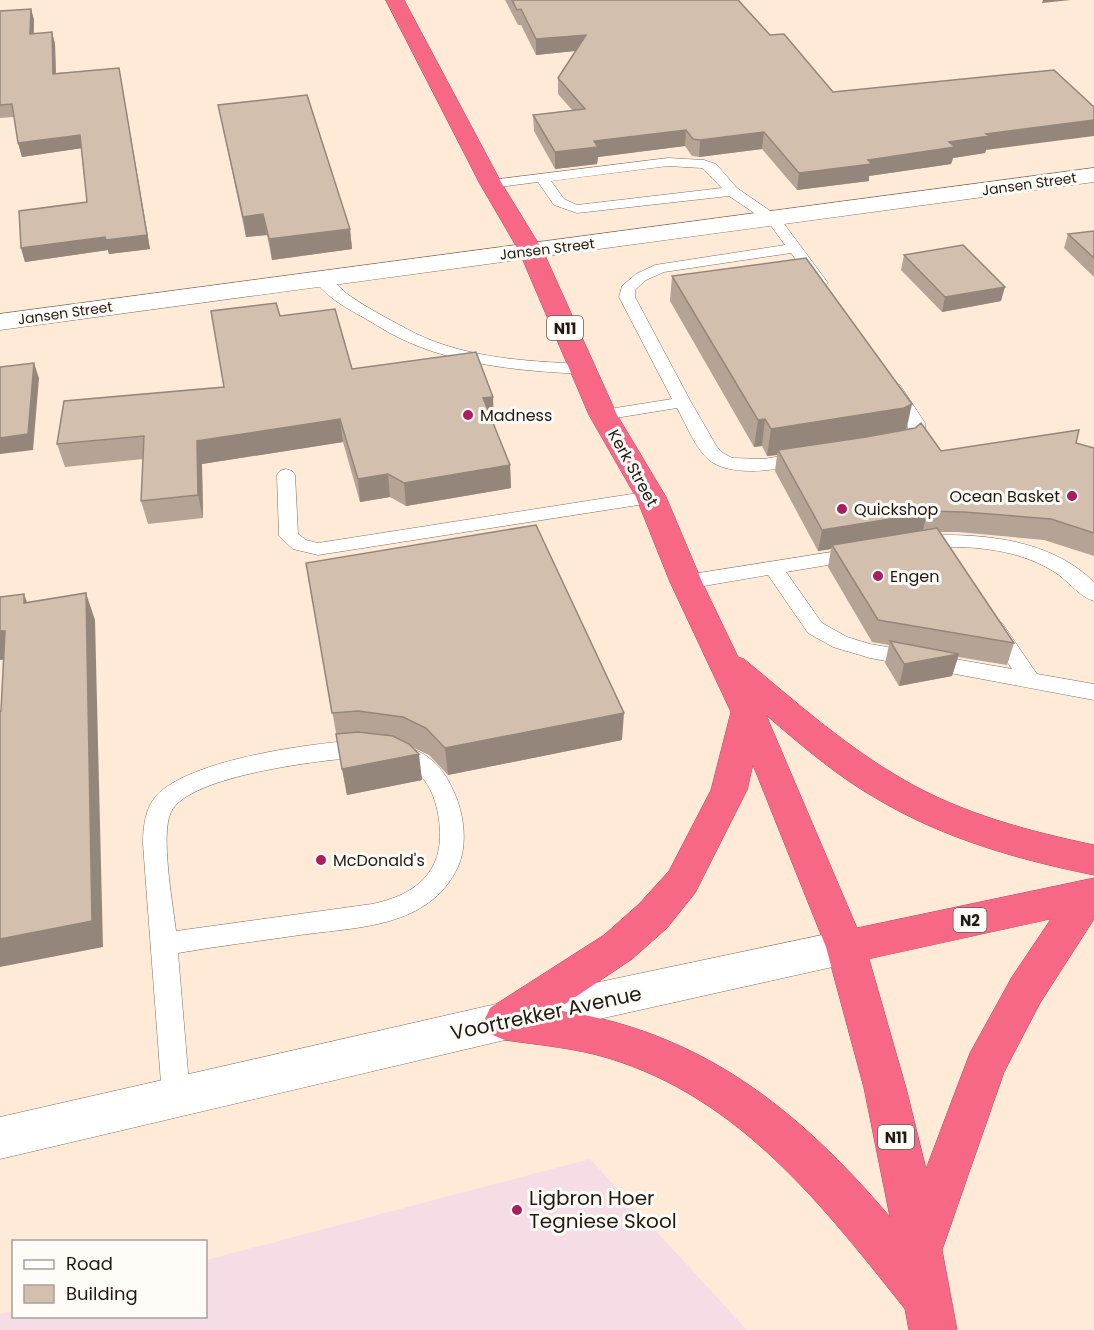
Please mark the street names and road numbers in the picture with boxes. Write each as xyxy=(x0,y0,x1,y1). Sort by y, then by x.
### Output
street label: Jansen Street xyxy=(980,167,1078,201)
street label: Jansen Street xyxy=(498,233,596,265)
street label: Jansen Street xyxy=(16,296,114,330)
road number: N11 xyxy=(547,316,583,340)
street label: Kerk Street xyxy=(602,425,664,511)
road number: N2 xyxy=(954,908,986,932)
street label: Voortrekker Avenue xyxy=(448,979,644,1047)
road number: N11 xyxy=(878,1125,914,1149)

